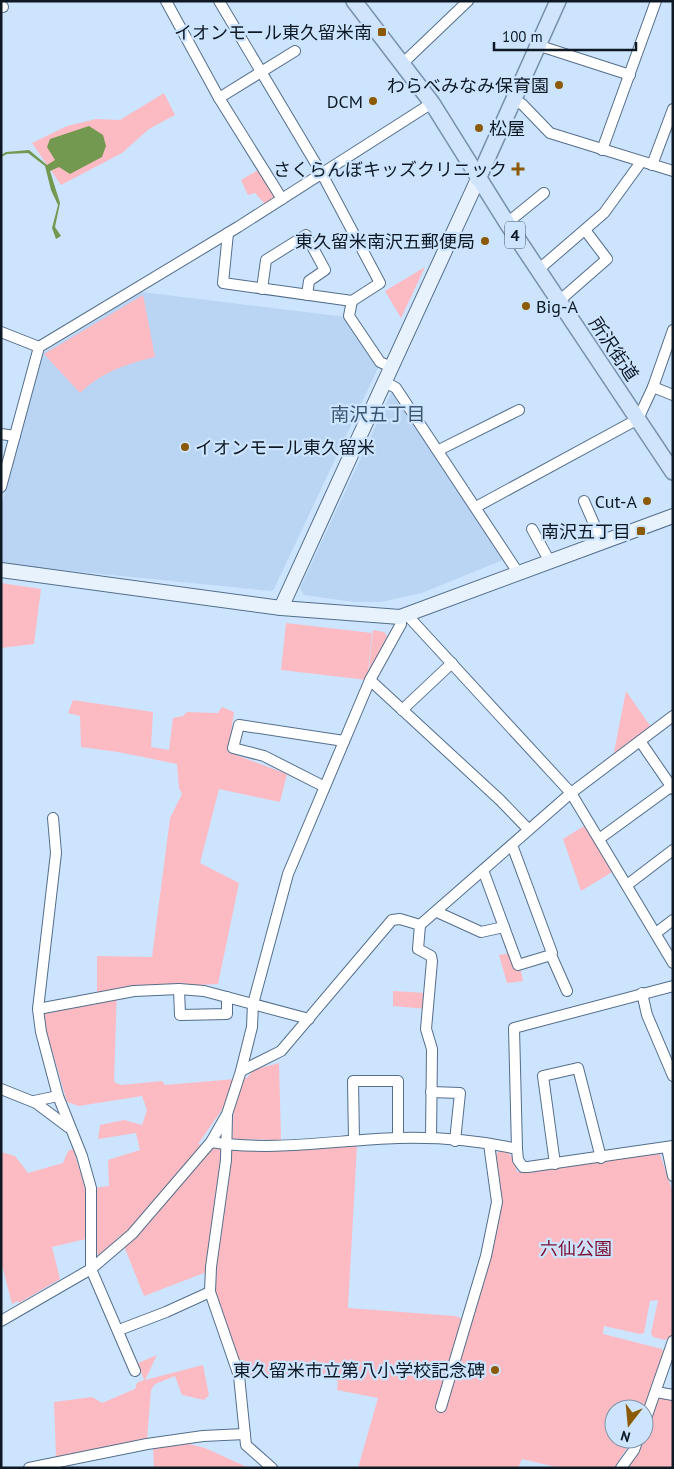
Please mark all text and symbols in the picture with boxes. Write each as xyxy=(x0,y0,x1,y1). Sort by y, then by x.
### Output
scale bar xyxy=(494,20,636,52)
place label: イオンモール東久留米南 xyxy=(174,21,372,44)
marker: イオンモール東久留米南 xyxy=(376,26,388,38)
text: 100 m xyxy=(502,27,543,46)
place label: わらべみなみ保育園 xyxy=(387,74,549,97)
marker: わらべみなみ保育園 xyxy=(553,79,565,91)
place label: DCM xyxy=(327,90,363,113)
marker: DCM xyxy=(367,95,379,107)
place label: 松屋 xyxy=(489,117,525,140)
marker: 松屋 xyxy=(473,122,485,134)
place label: さくらんぼキッズクリニック xyxy=(273,158,507,181)
marker: さくらんぼキッズクリニック xyxy=(511,162,525,176)
road number: 4 xyxy=(505,222,525,248)
place label: 東久留米南沢五郵便局 xyxy=(295,230,475,253)
marker: 東久留米南沢五郵便局 xyxy=(479,235,491,247)
place label: Big-A xyxy=(536,295,578,318)
marker: Big-A xyxy=(520,300,532,312)
street label: 所沢街道 xyxy=(584,313,644,385)
district label: 南沢五丁目 xyxy=(330,402,426,426)
place label: イオンモール東久留米 xyxy=(195,436,375,459)
marker: イオンモール東久留米 xyxy=(179,441,191,453)
place label: Cut-A xyxy=(595,490,637,513)
marker: Cut-A xyxy=(641,495,653,507)
place label: 南沢五丁目 xyxy=(541,520,631,543)
marker: 南沢五丁目 xyxy=(635,525,647,537)
park label: 六仙公園 xyxy=(540,1237,612,1260)
place label: 東久留米市立第八小学校記念碑 xyxy=(233,1359,485,1382)
marker: 東久留米市立第八小学校記念碑 xyxy=(489,1364,501,1376)
north arrow xyxy=(604,1399,654,1449)
text: N xyxy=(619,1427,632,1446)

